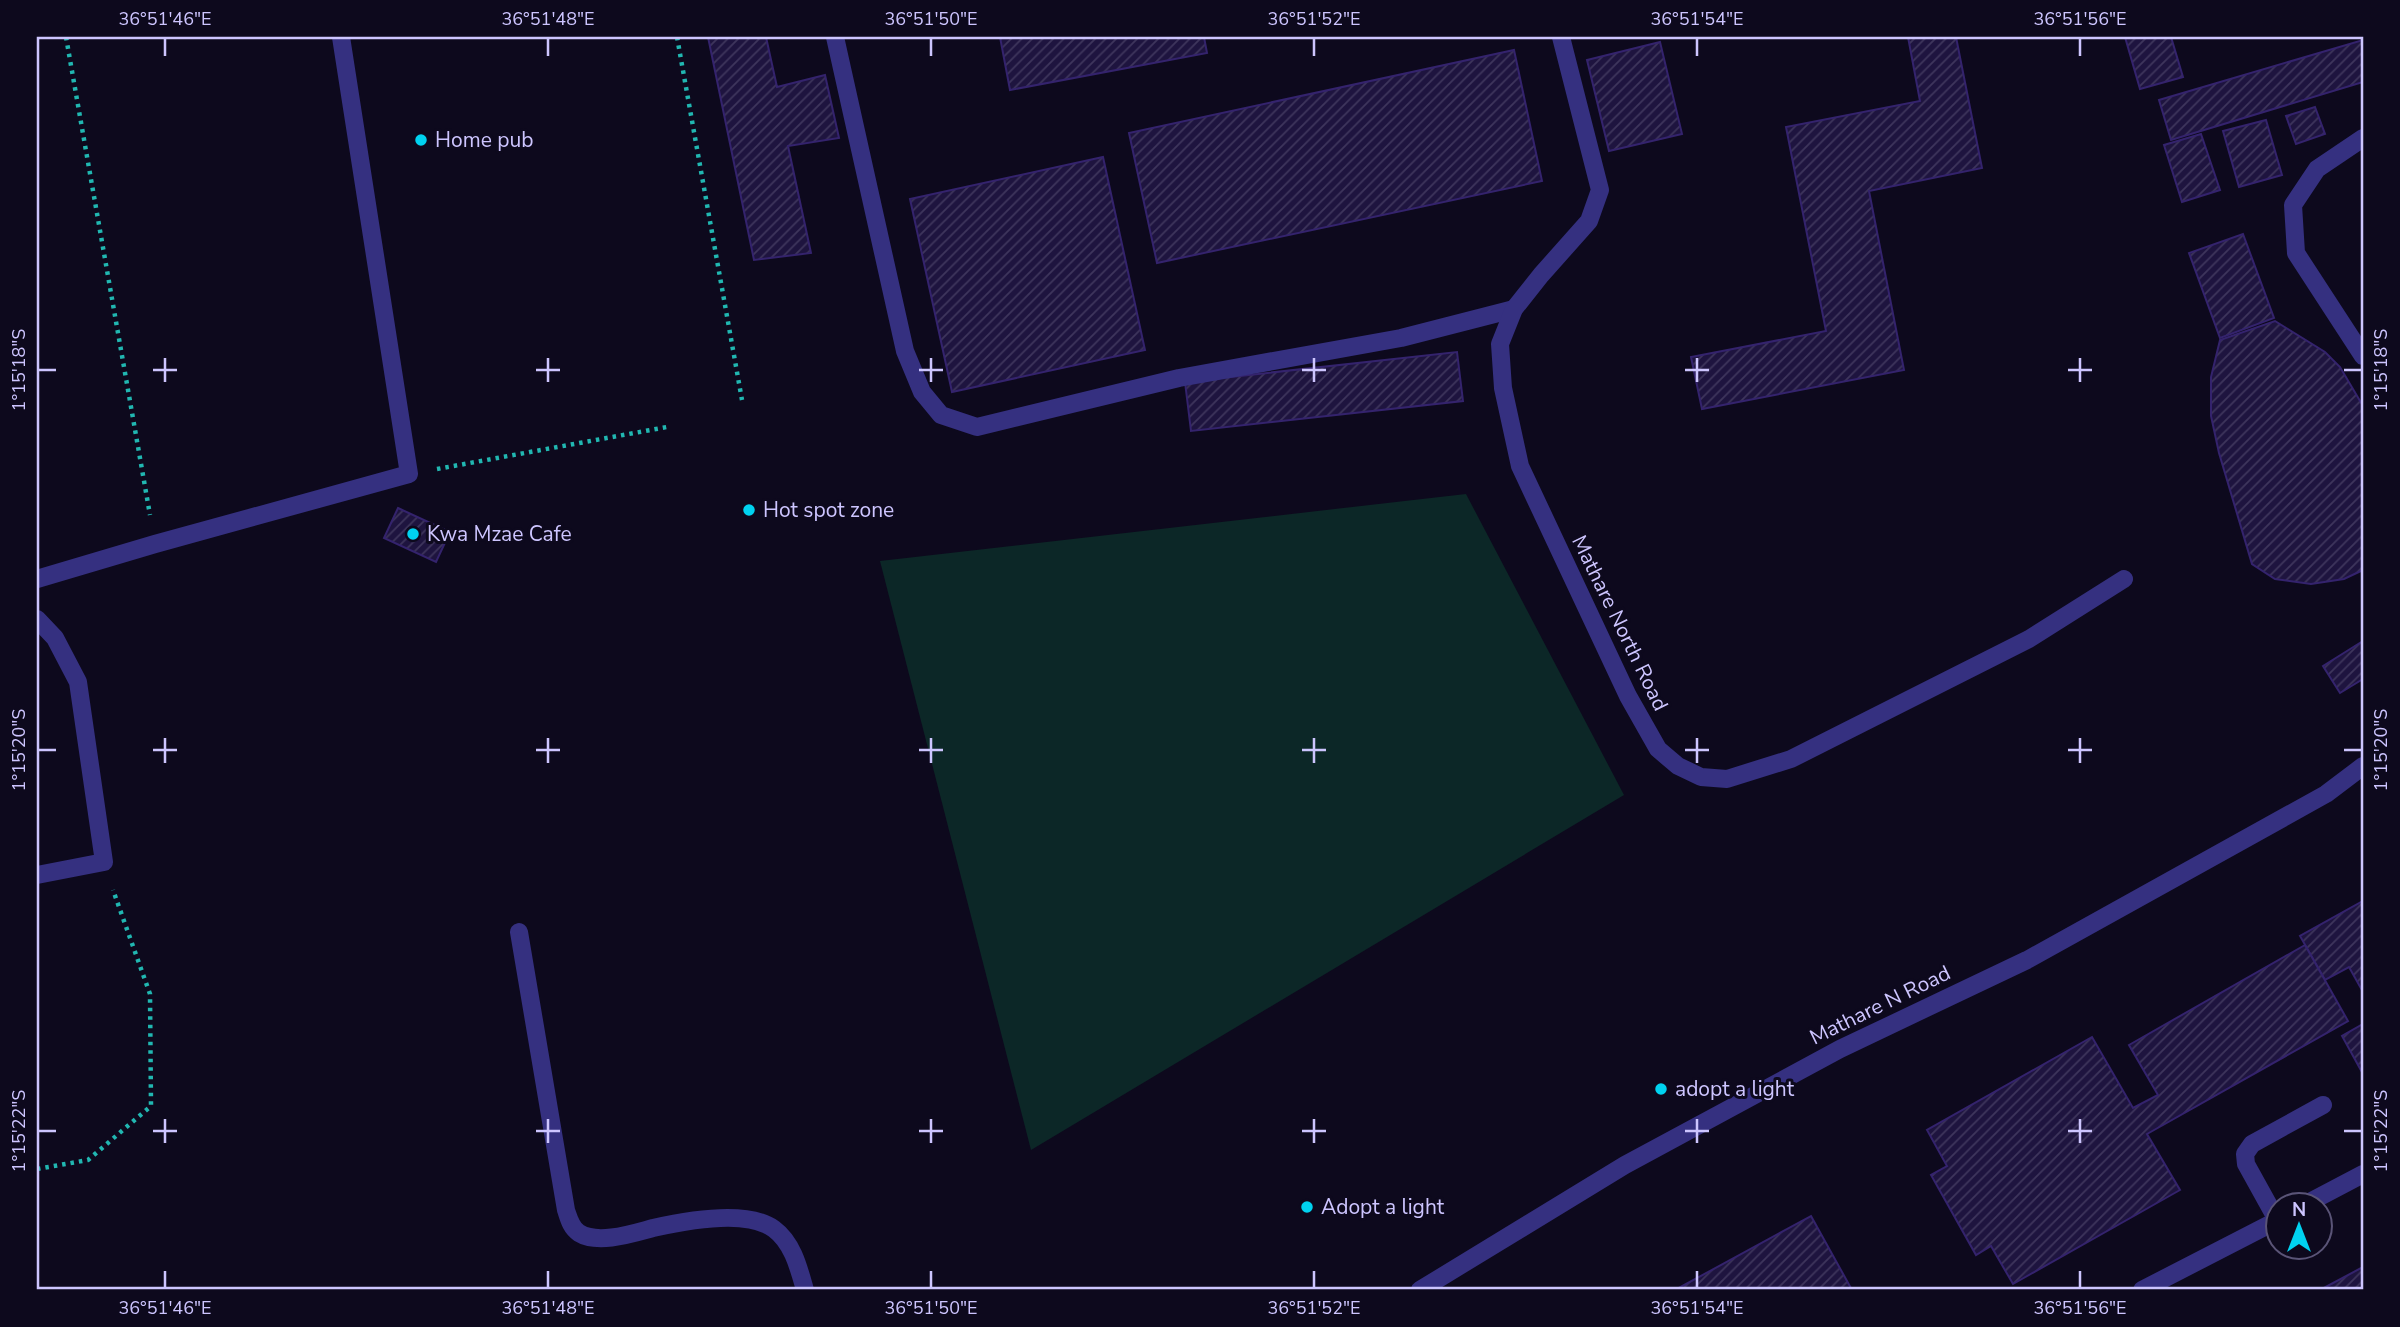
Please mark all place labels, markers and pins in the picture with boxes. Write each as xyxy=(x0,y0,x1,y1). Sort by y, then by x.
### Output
place label: Home pub xyxy=(435,126,533,154)
marker: Home pub xyxy=(413,132,429,148)
place label: Hot spot zone xyxy=(763,496,894,524)
marker: Hot spot zone xyxy=(741,502,757,518)
place label: Kwa Mzae Cafe xyxy=(427,520,572,548)
marker: Kwa Mzae Cafe xyxy=(405,526,421,542)
place label: adopt a light xyxy=(1675,1075,1795,1103)
marker: adopt a light xyxy=(1653,1081,1669,1097)
place label: Adopt a light xyxy=(1321,1193,1445,1221)
marker: Adopt a light xyxy=(1299,1199,1315,1215)

